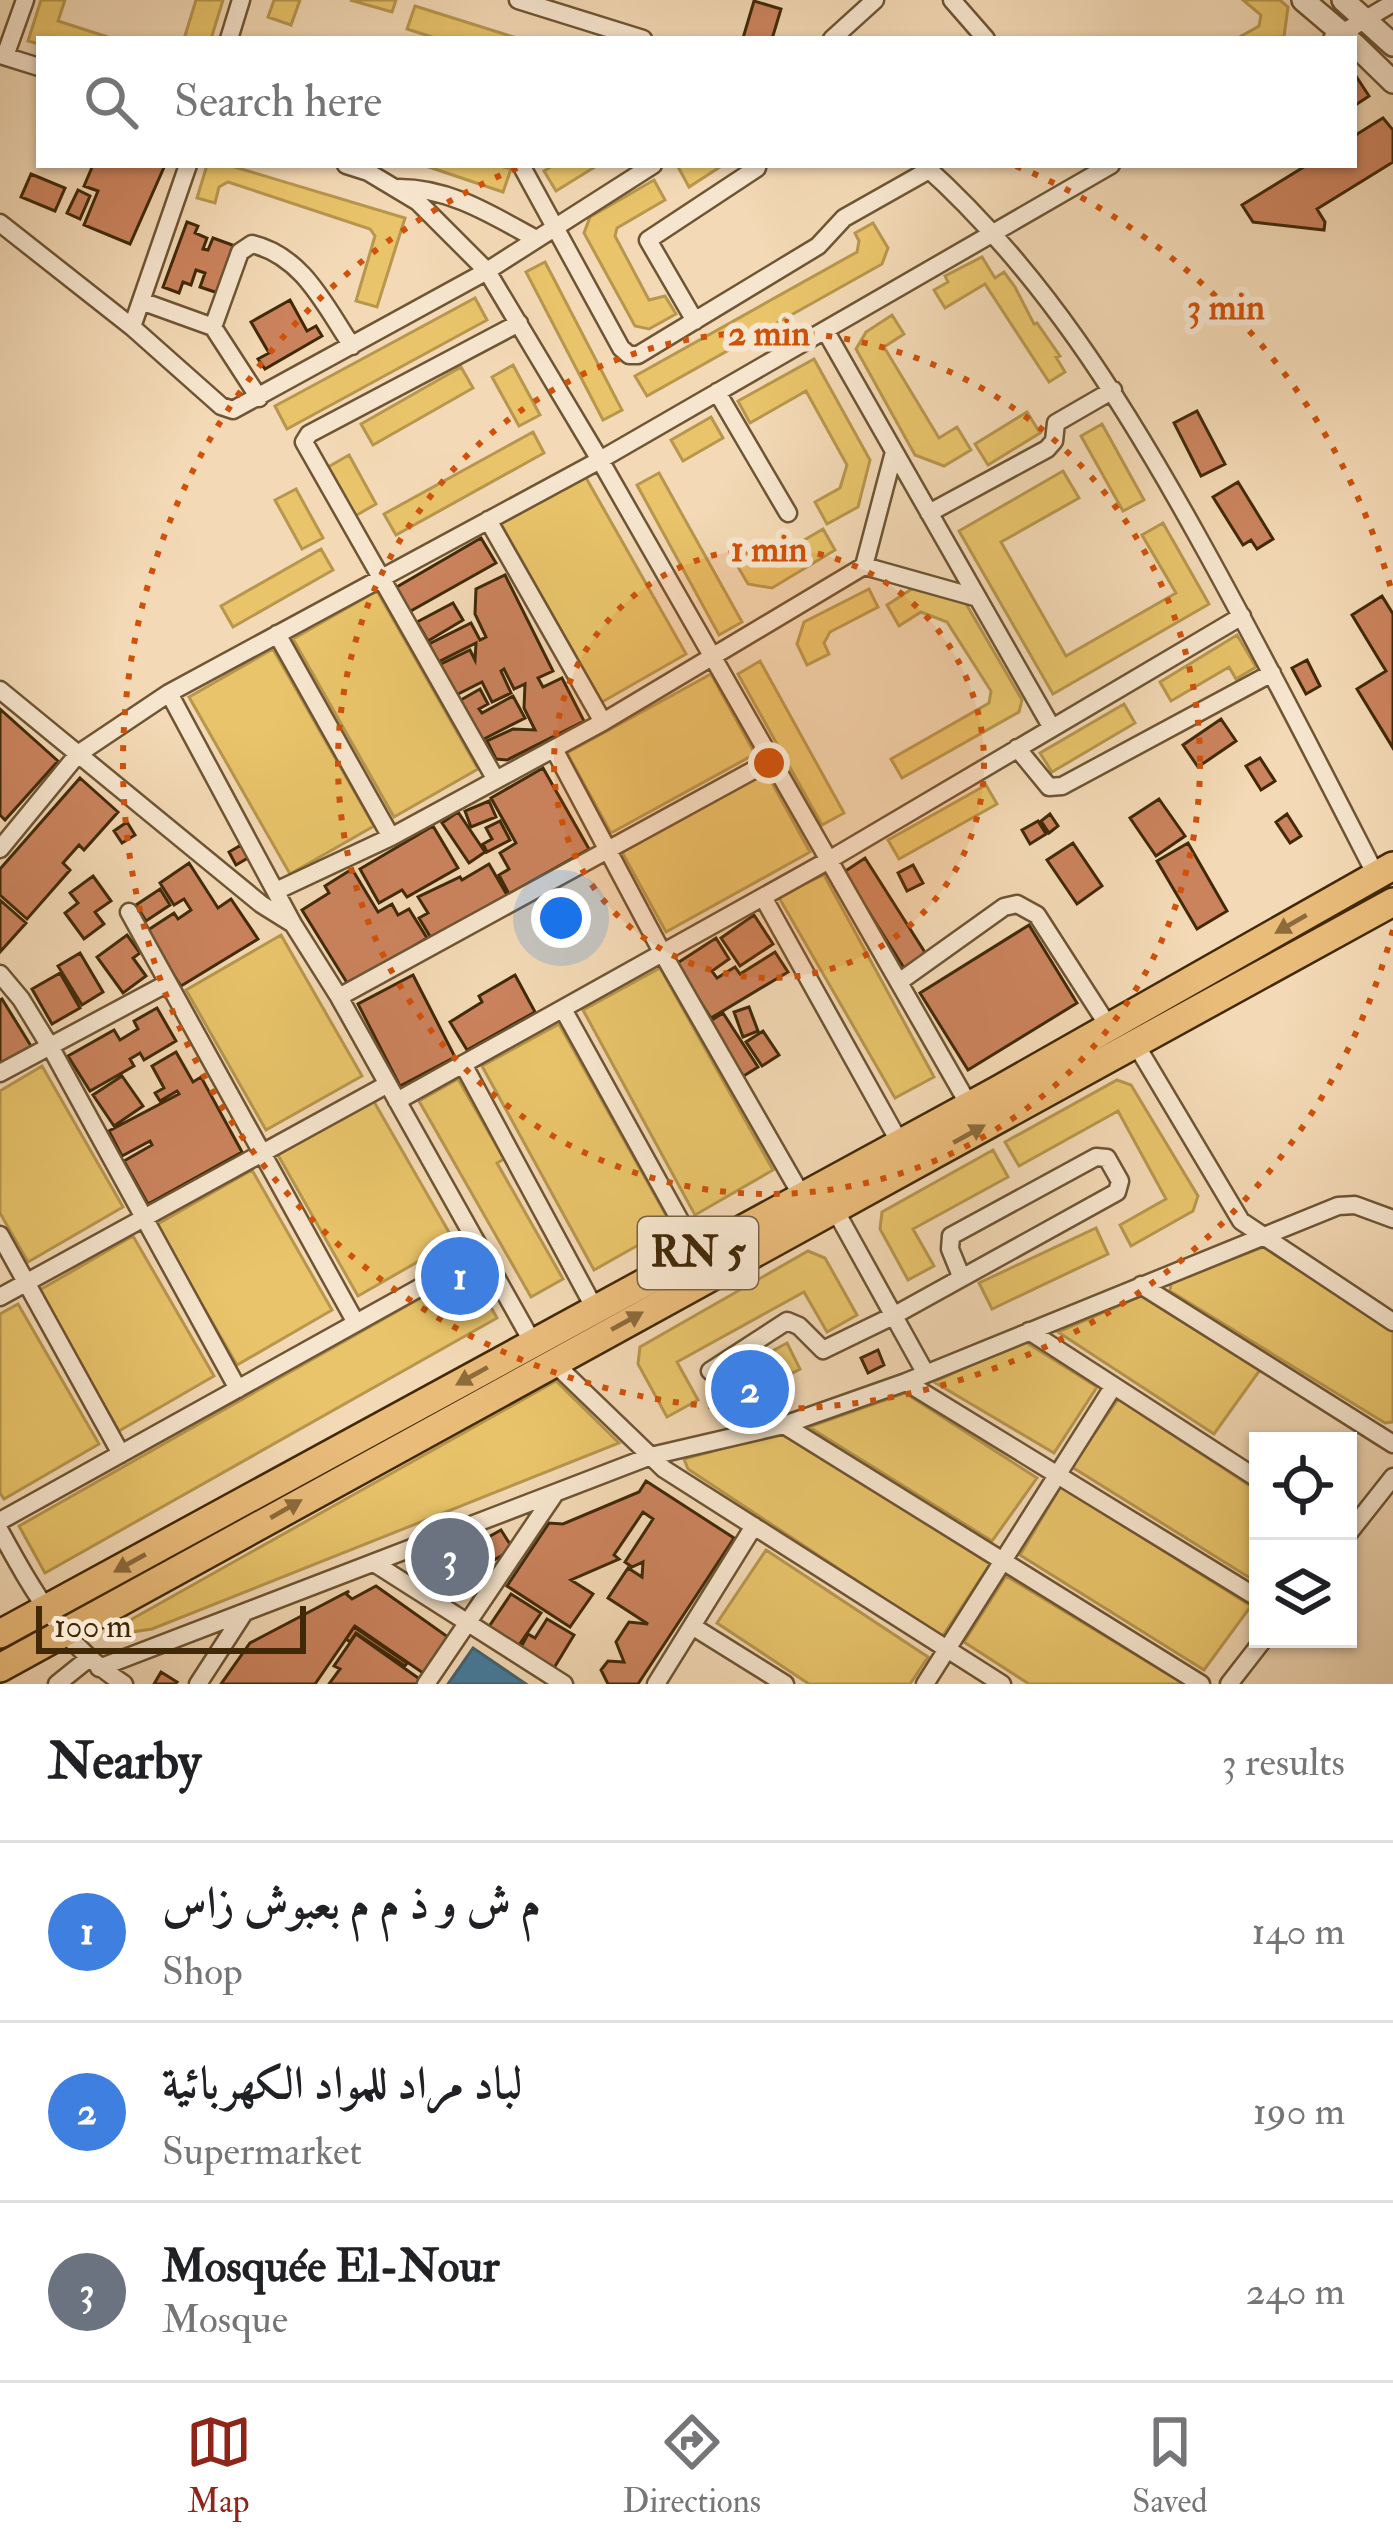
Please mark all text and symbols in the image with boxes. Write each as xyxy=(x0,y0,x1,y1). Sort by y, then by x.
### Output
search box xyxy=(36,36,1357,168)
icon: search xyxy=(78,69,144,135)
text: Search here xyxy=(174,74,382,130)
text: 3 min xyxy=(1187,285,1265,330)
text: 2 min xyxy=(728,311,810,356)
text: 1 min xyxy=(731,527,808,572)
centre of rings xyxy=(748,742,790,784)
your location xyxy=(531,888,591,948)
one-way arrow xyxy=(1274,912,1308,933)
one-way arrow xyxy=(953,1124,986,1145)
road number: RN 5 xyxy=(638,1217,758,1289)
pin: 1 xyxy=(421,1231,499,1321)
one-way arrow xyxy=(610,1311,645,1332)
pin: 2 xyxy=(711,1344,789,1434)
one-way arrow xyxy=(454,1365,489,1386)
map controls xyxy=(1249,1432,1357,1648)
button: locate xyxy=(1249,1432,1357,1540)
one-way arrow xyxy=(269,1500,302,1521)
pin: 3 xyxy=(411,1512,489,1602)
button: layers xyxy=(1249,1540,1357,1648)
one-way arrow xyxy=(112,1552,147,1573)
scale bar xyxy=(36,1600,306,1653)
text: 100 m xyxy=(54,1606,132,1647)
text: Nearby xyxy=(48,1730,201,1794)
text: 3 results xyxy=(1222,1738,1345,1787)
text: م ش و ذ م م بعبوش زاس xyxy=(162,1876,541,1932)
text: 1 xyxy=(80,1907,94,1956)
text: 140 m xyxy=(1252,1907,1345,1956)
text: Shop xyxy=(162,1947,243,1996)
text: لباد مراد للمواد الكهربائية xyxy=(162,2056,523,2112)
text: 2 xyxy=(77,2087,97,2136)
text: 190 m xyxy=(1253,2087,1345,2136)
text: Supermarket xyxy=(162,2127,362,2176)
text: Mosquée El-Nour xyxy=(162,2239,500,2295)
text: 3 xyxy=(80,2267,94,2316)
text: 240 m xyxy=(1246,2267,1345,2316)
text: Mosque xyxy=(162,2295,288,2344)
tab: Map xyxy=(186,2409,252,2522)
tab: Directions xyxy=(623,2409,761,2522)
tab: Saved xyxy=(1132,2409,1207,2522)

